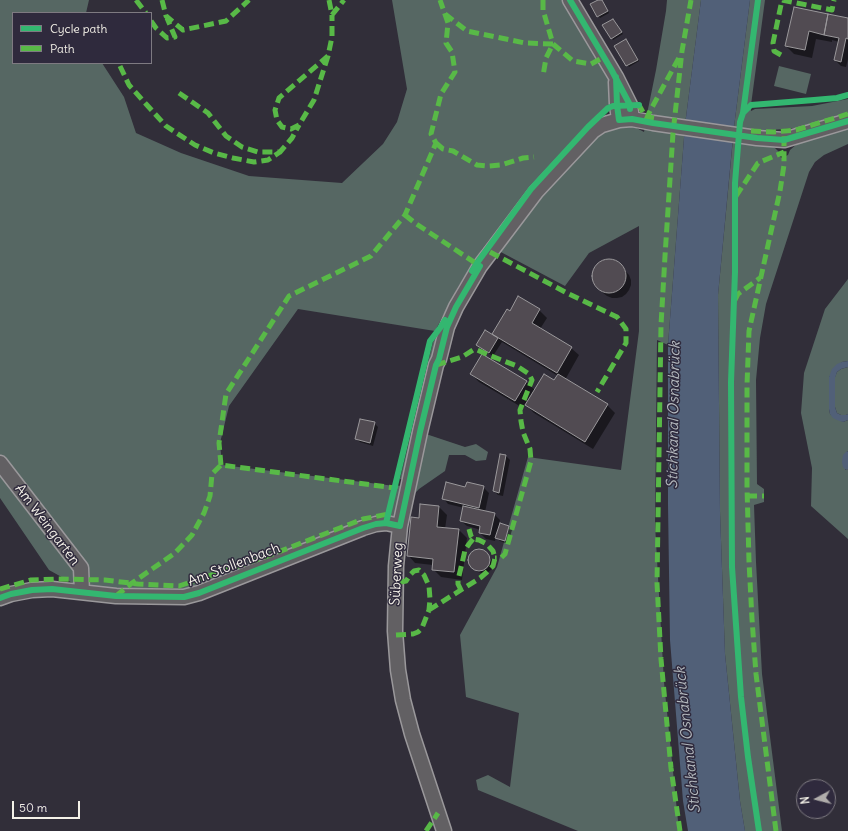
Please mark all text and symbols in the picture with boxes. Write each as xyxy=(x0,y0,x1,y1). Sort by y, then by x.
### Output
legend xyxy=(12,12,152,64)
text: Cycle path xyxy=(50,21,107,36)
text: Path xyxy=(50,41,75,56)
water label: Stichkanal Osnabrück xyxy=(664,341,684,489)
street label: Am Weingarten xyxy=(11,481,83,569)
street label: Am Stollenbach xyxy=(185,540,283,590)
street label: Süberweg xyxy=(387,542,407,606)
water label: Stichkanal Osnabrück xyxy=(671,666,705,814)
north arrow xyxy=(796,779,836,819)
scale bar xyxy=(14,793,82,819)
text: N xyxy=(798,796,812,805)
text: 50 m xyxy=(19,800,47,815)

